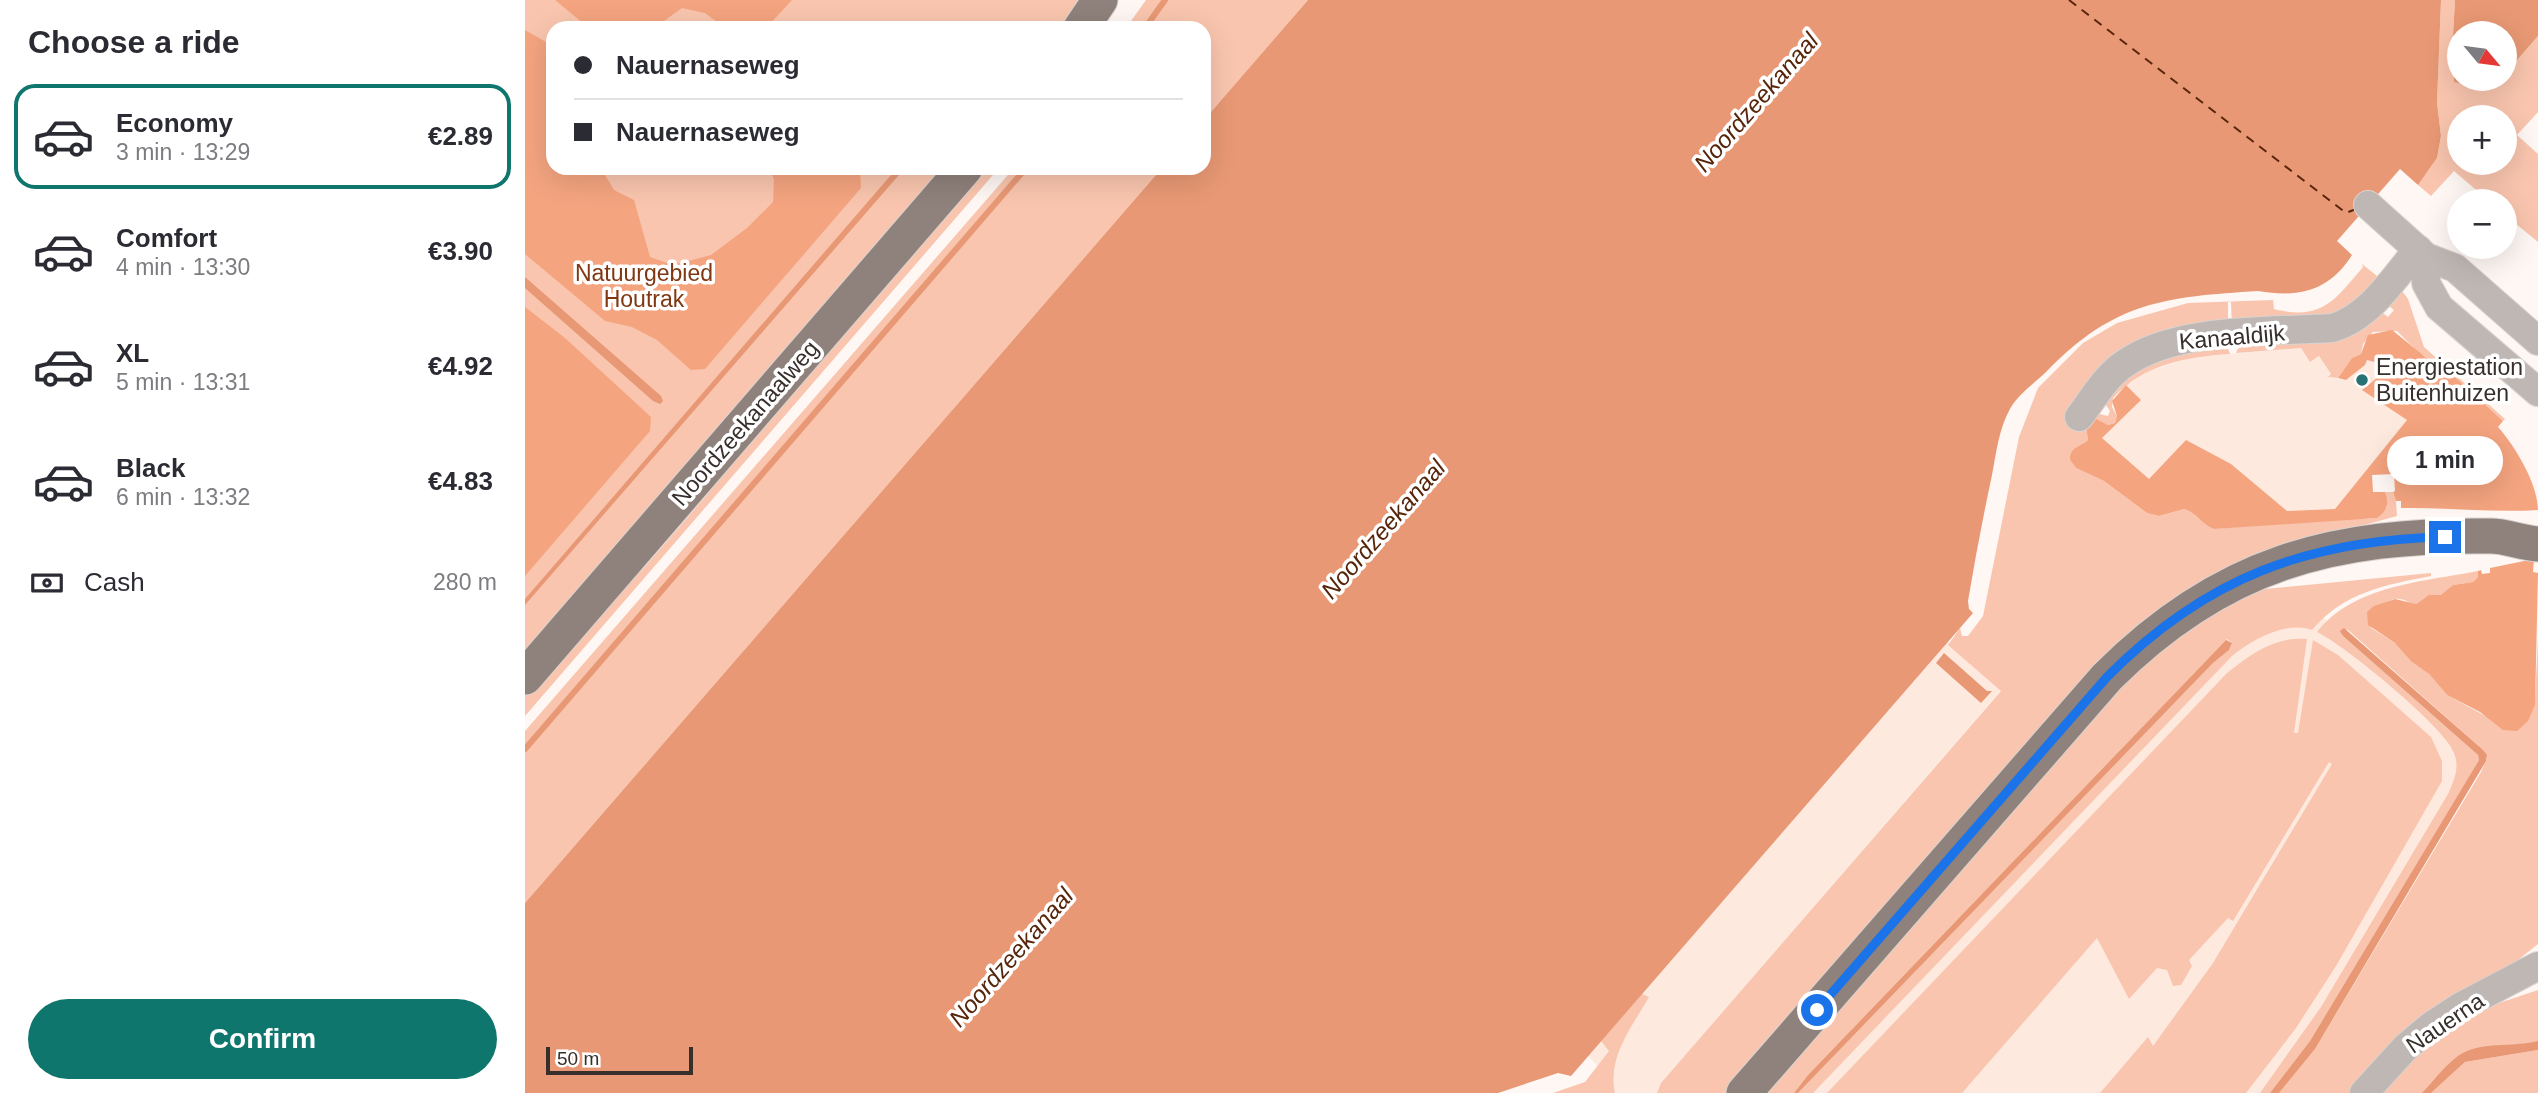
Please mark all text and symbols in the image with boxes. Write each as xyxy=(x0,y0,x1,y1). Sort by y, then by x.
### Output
north arrow xyxy=(2447,21,2517,91)
map controls xyxy=(2447,21,2517,259)
text: Choose a ride xyxy=(28,24,240,60)
water label: Noordzeekanaal xyxy=(1688,27,1824,177)
text: Nauernaseweg xyxy=(616,50,800,80)
icon: car xyxy=(32,105,95,168)
button: + xyxy=(2447,105,2517,175)
text: Economy xyxy=(116,108,233,138)
text: Nauernaseweg xyxy=(616,117,800,147)
text: €2.89 xyxy=(428,121,493,151)
text: 3 min · 13:29 xyxy=(116,139,250,165)
button: − xyxy=(2447,189,2517,259)
icon: car xyxy=(32,220,95,283)
text: Comfort xyxy=(116,223,217,253)
text: €3.90 xyxy=(428,236,493,266)
text: 4 min · 13:30 xyxy=(116,254,250,280)
park label: Natuurgebied Houtrak xyxy=(575,260,713,312)
street label: Kanaaldijk xyxy=(2178,319,2286,355)
icon: car xyxy=(32,335,95,398)
street label: Noordzeekanaalweg xyxy=(666,335,824,511)
text: XL xyxy=(116,338,149,368)
text: €4.92 xyxy=(428,351,493,381)
place label: Energiestation Buitenhuizen xyxy=(2376,354,2523,406)
text: 5 min · 13:31 xyxy=(116,369,250,395)
marker: Energiestation Buitenhuizen xyxy=(2354,372,2370,388)
callout: 1 min xyxy=(2387,435,2503,484)
text: 1 min xyxy=(2415,447,2475,473)
icon: car xyxy=(32,450,95,513)
text: Black xyxy=(116,453,185,483)
water label: Noordzeekanaal xyxy=(1315,454,1451,604)
text: €4.83 xyxy=(428,466,493,496)
text: 6 min · 13:32 xyxy=(116,484,250,510)
route end xyxy=(2429,521,2461,553)
icon: cash xyxy=(28,564,66,602)
text: Cash xyxy=(84,567,145,597)
text: 280 m xyxy=(433,569,497,595)
water label: Noordzeekanaal xyxy=(943,882,1079,1032)
street label: Nauerna xyxy=(2401,987,2489,1058)
route start xyxy=(1801,994,1833,1026)
button: Confirm xyxy=(28,999,497,1079)
scale bar xyxy=(546,1044,693,1076)
text: 50 m xyxy=(557,1048,599,1069)

